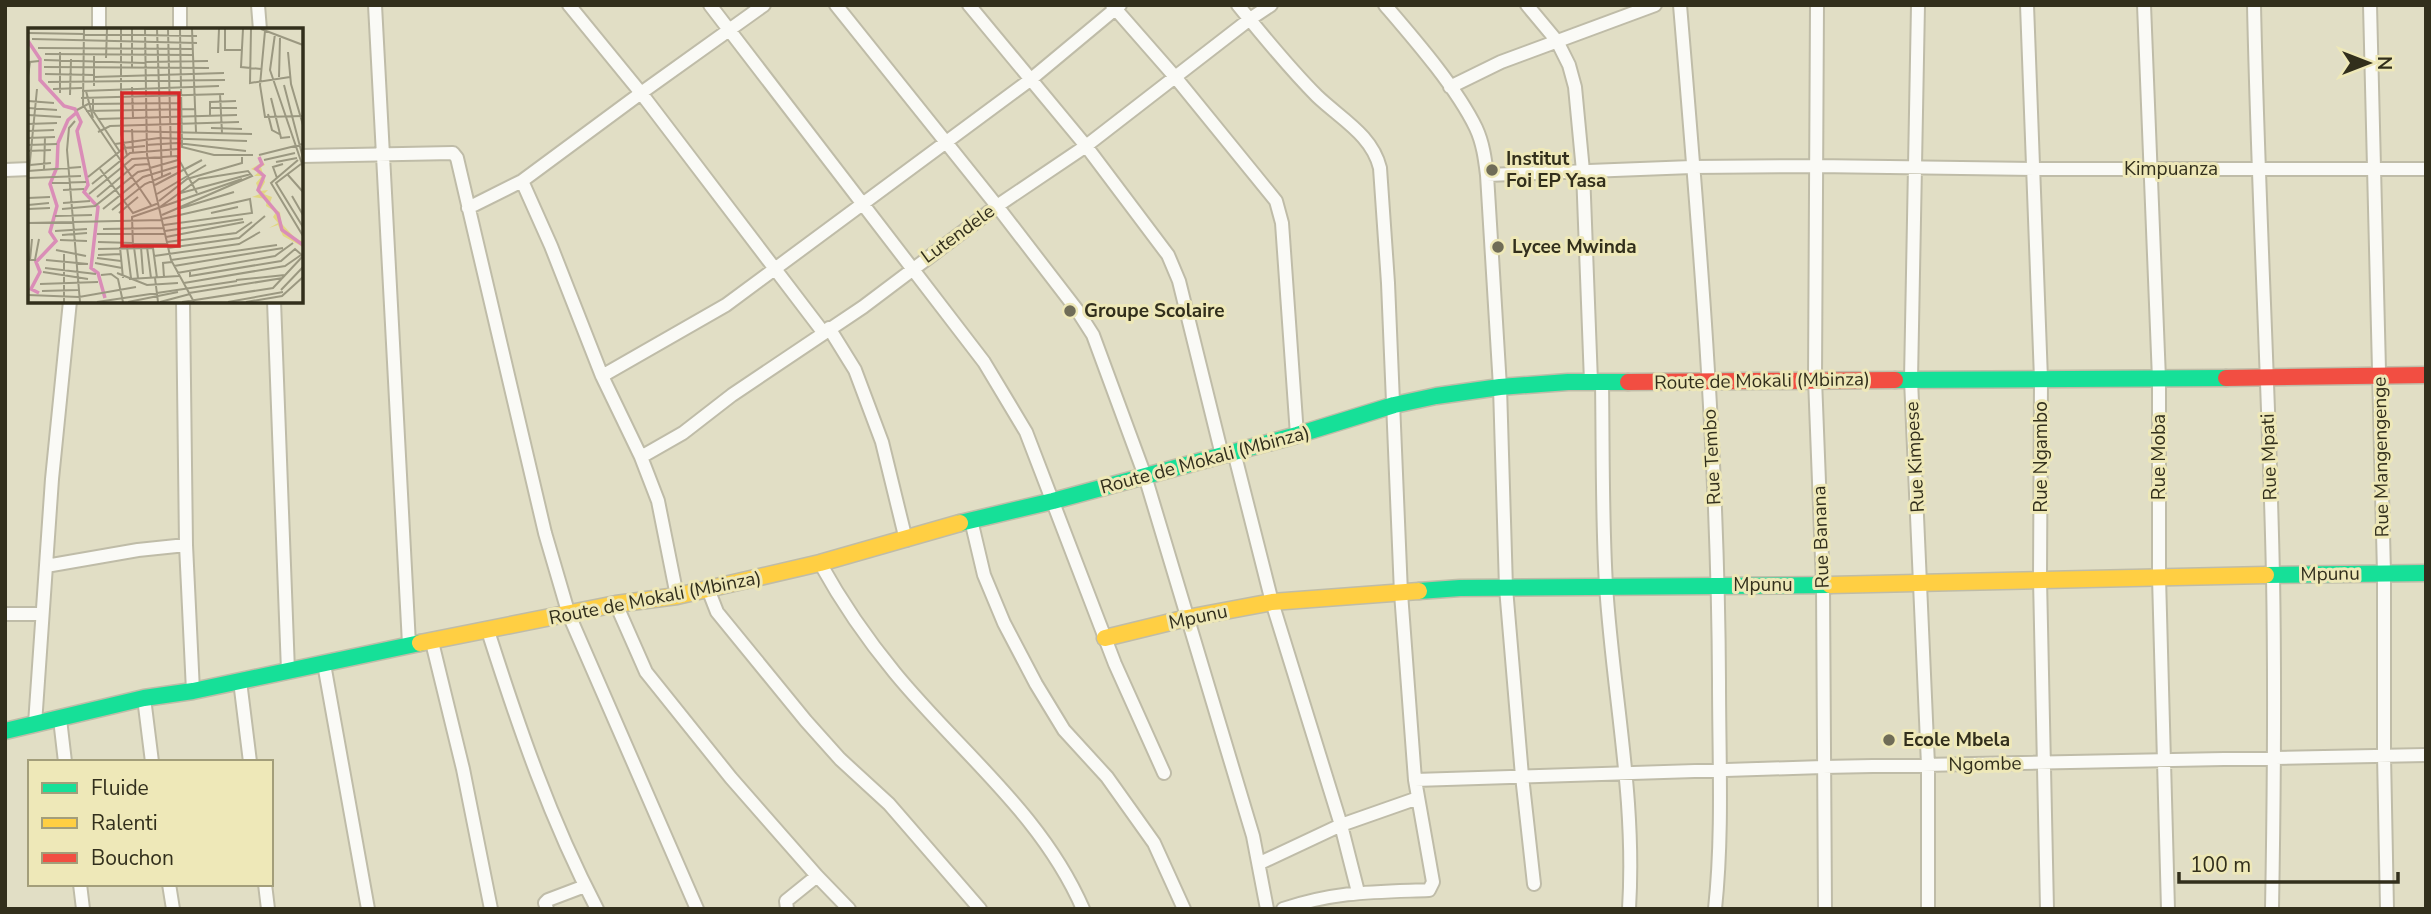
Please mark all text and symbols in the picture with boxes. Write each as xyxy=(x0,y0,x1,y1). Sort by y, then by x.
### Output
inset map xyxy=(28,28,303,303)
north arrow xyxy=(2333,28,2403,98)
text: N xyxy=(2371,56,2397,70)
place label: Institut Foi EP Yasa xyxy=(1506,146,1606,194)
street label: Kimpuanza xyxy=(2124,156,2218,182)
marker: Institut Foi EP Yasa xyxy=(1484,162,1500,178)
street label: Lutendele xyxy=(916,198,1000,270)
place label: Lycee Mwinda xyxy=(1512,234,1637,260)
marker: Lycee Mwinda xyxy=(1490,239,1506,255)
place label: Groupe Scolaire xyxy=(1084,298,1225,324)
marker: Groupe Scolaire xyxy=(1062,303,1078,319)
street label: Route de Mokali (Mbinza) xyxy=(1654,366,1870,396)
street label: Rue Mangengenge xyxy=(2367,376,2395,538)
street label: Rue Kimpese xyxy=(1899,401,1931,513)
street label: Rue Ngambo xyxy=(2028,401,2054,513)
street label: Rue Tembo xyxy=(1696,408,1728,506)
street label: Rue Mpati xyxy=(2254,413,2284,501)
street label: Rue Moba xyxy=(2146,414,2172,500)
street label: Route de Mokali (Mbinza) xyxy=(1097,420,1313,500)
street label: Rue Banana xyxy=(1806,485,1836,589)
street label: Mpunu xyxy=(2300,560,2360,588)
street label: Route de Mokali (Mbinza) xyxy=(547,565,763,631)
street label: Mpunu xyxy=(1733,572,1793,598)
street label: Mpunu xyxy=(1166,598,1230,636)
place label: Ecole Mbela xyxy=(1903,727,2010,753)
marker: Ecole Mbela xyxy=(1881,732,1897,748)
street label: Ngombe xyxy=(1948,750,2022,778)
legend xyxy=(28,760,273,886)
text: Fluide xyxy=(91,774,149,802)
text: Ralenti xyxy=(91,809,158,837)
scale bar xyxy=(2179,841,2398,885)
text: Bouchon xyxy=(91,844,174,872)
text: 100 m xyxy=(2190,851,2251,879)

